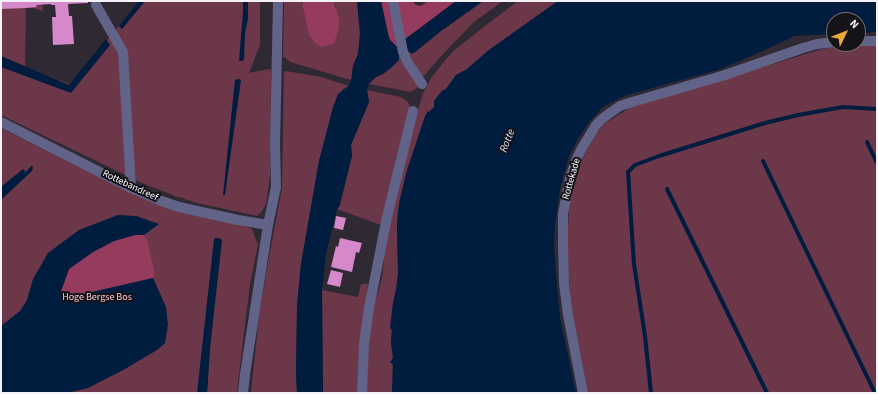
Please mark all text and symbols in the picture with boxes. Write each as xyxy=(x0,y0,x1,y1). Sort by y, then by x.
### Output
north arrow xyxy=(826,12,866,52)
text: N xyxy=(846,16,862,32)
water label: Rotte xyxy=(498,127,518,155)
street label: Rottekade xyxy=(560,157,584,201)
street label: Rottebandreef xyxy=(100,168,160,204)
park label: Hoge Bergse Bos xyxy=(62,292,132,304)

